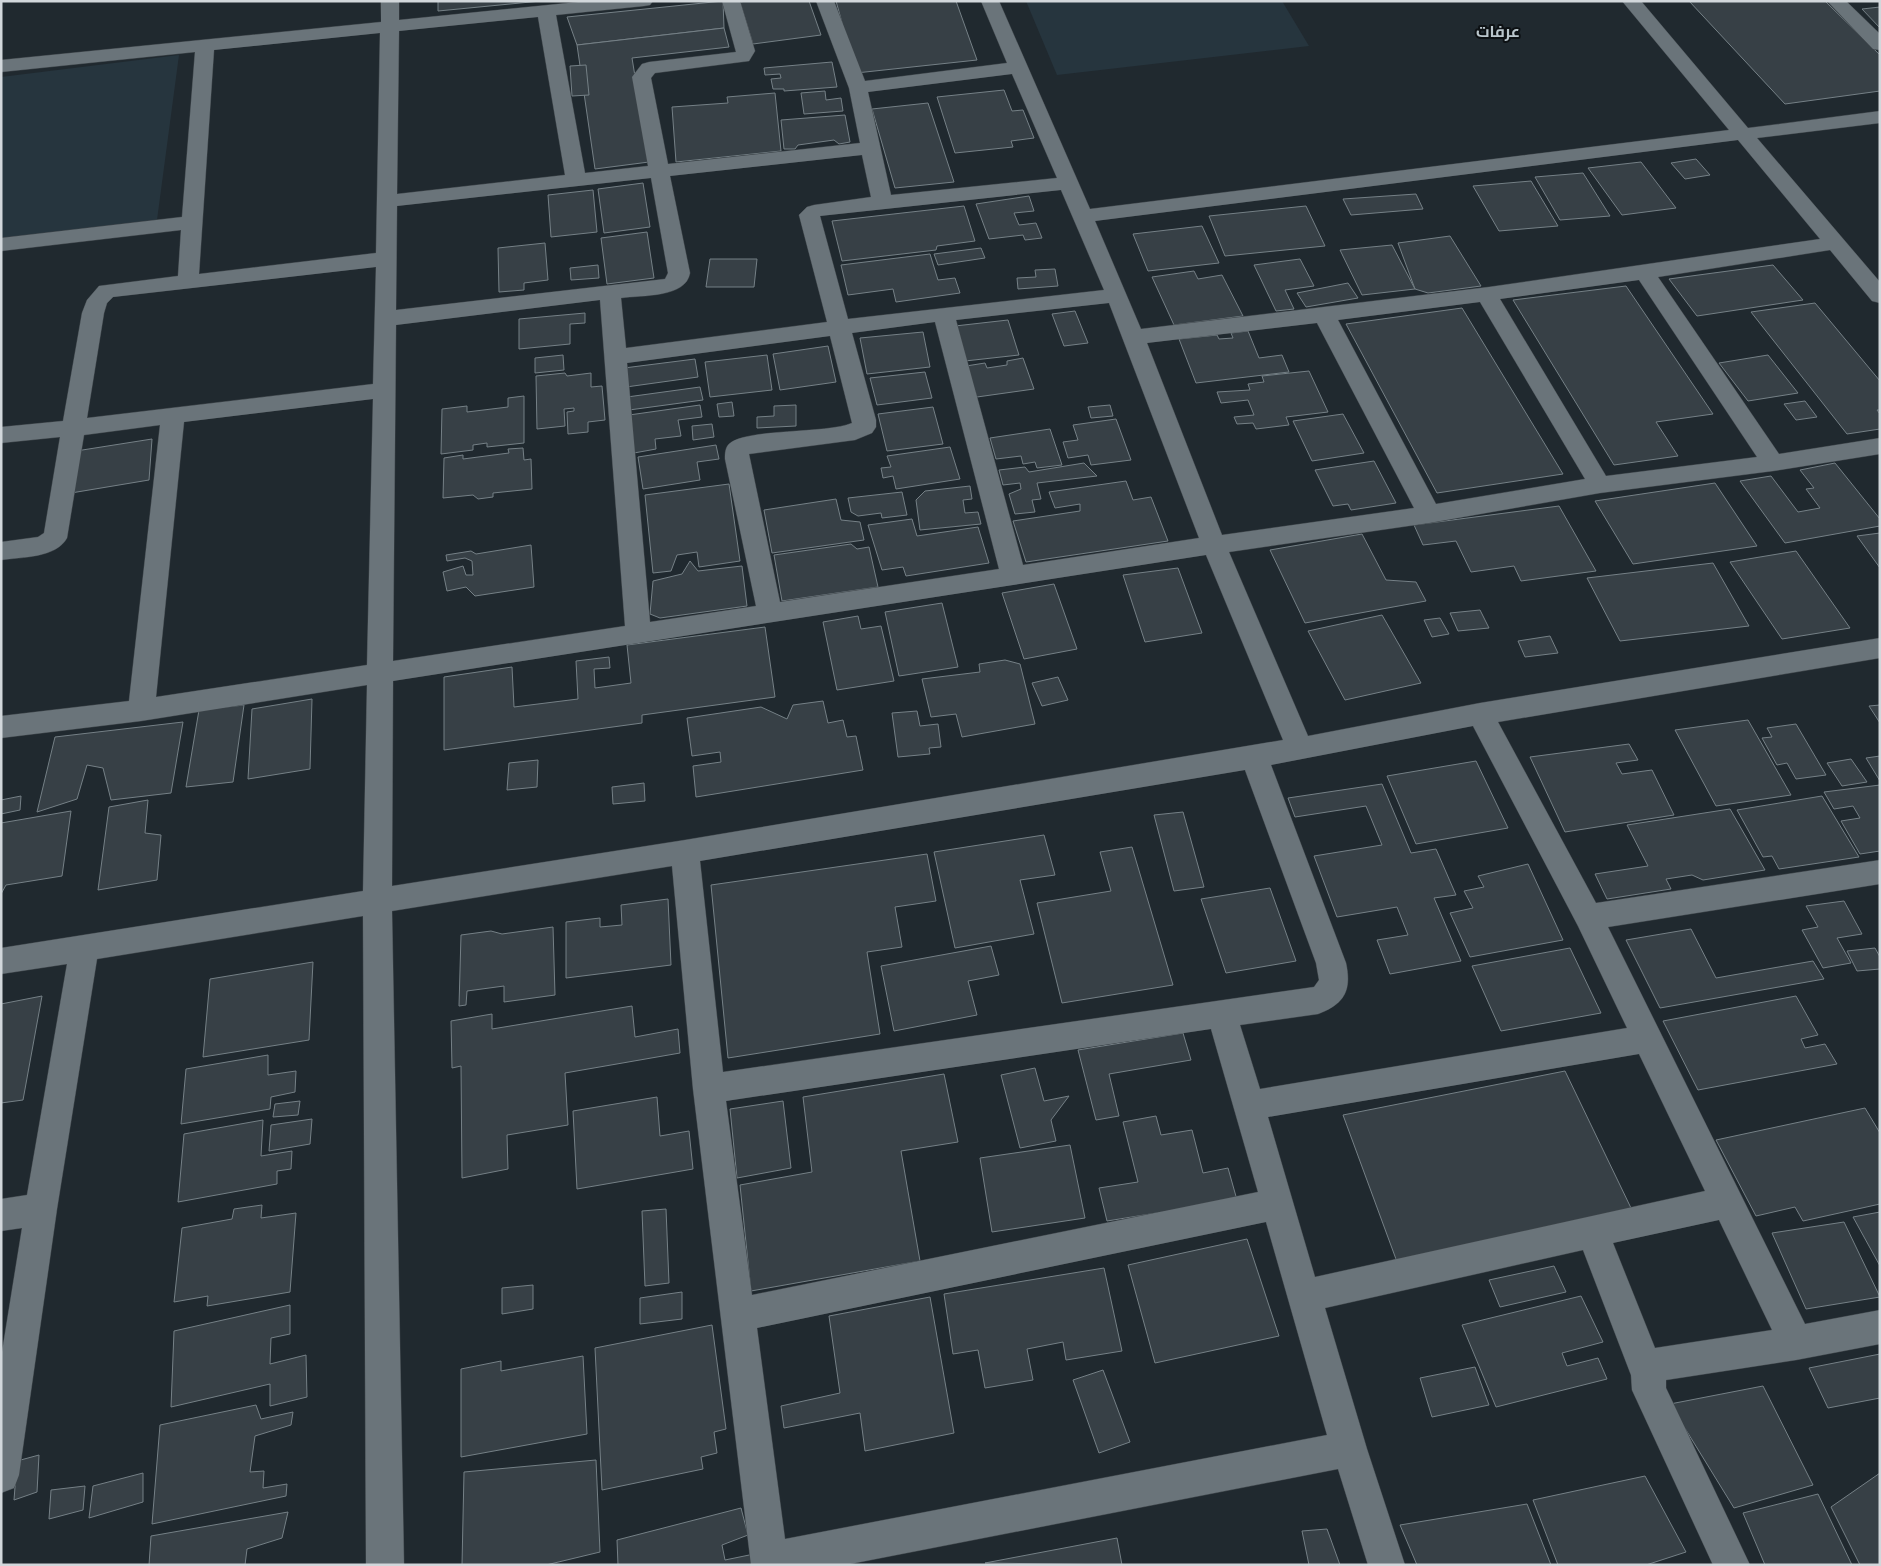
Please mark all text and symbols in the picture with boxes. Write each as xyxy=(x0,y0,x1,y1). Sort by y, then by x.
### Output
district label: عرفات xyxy=(1476,20,1520,43)

